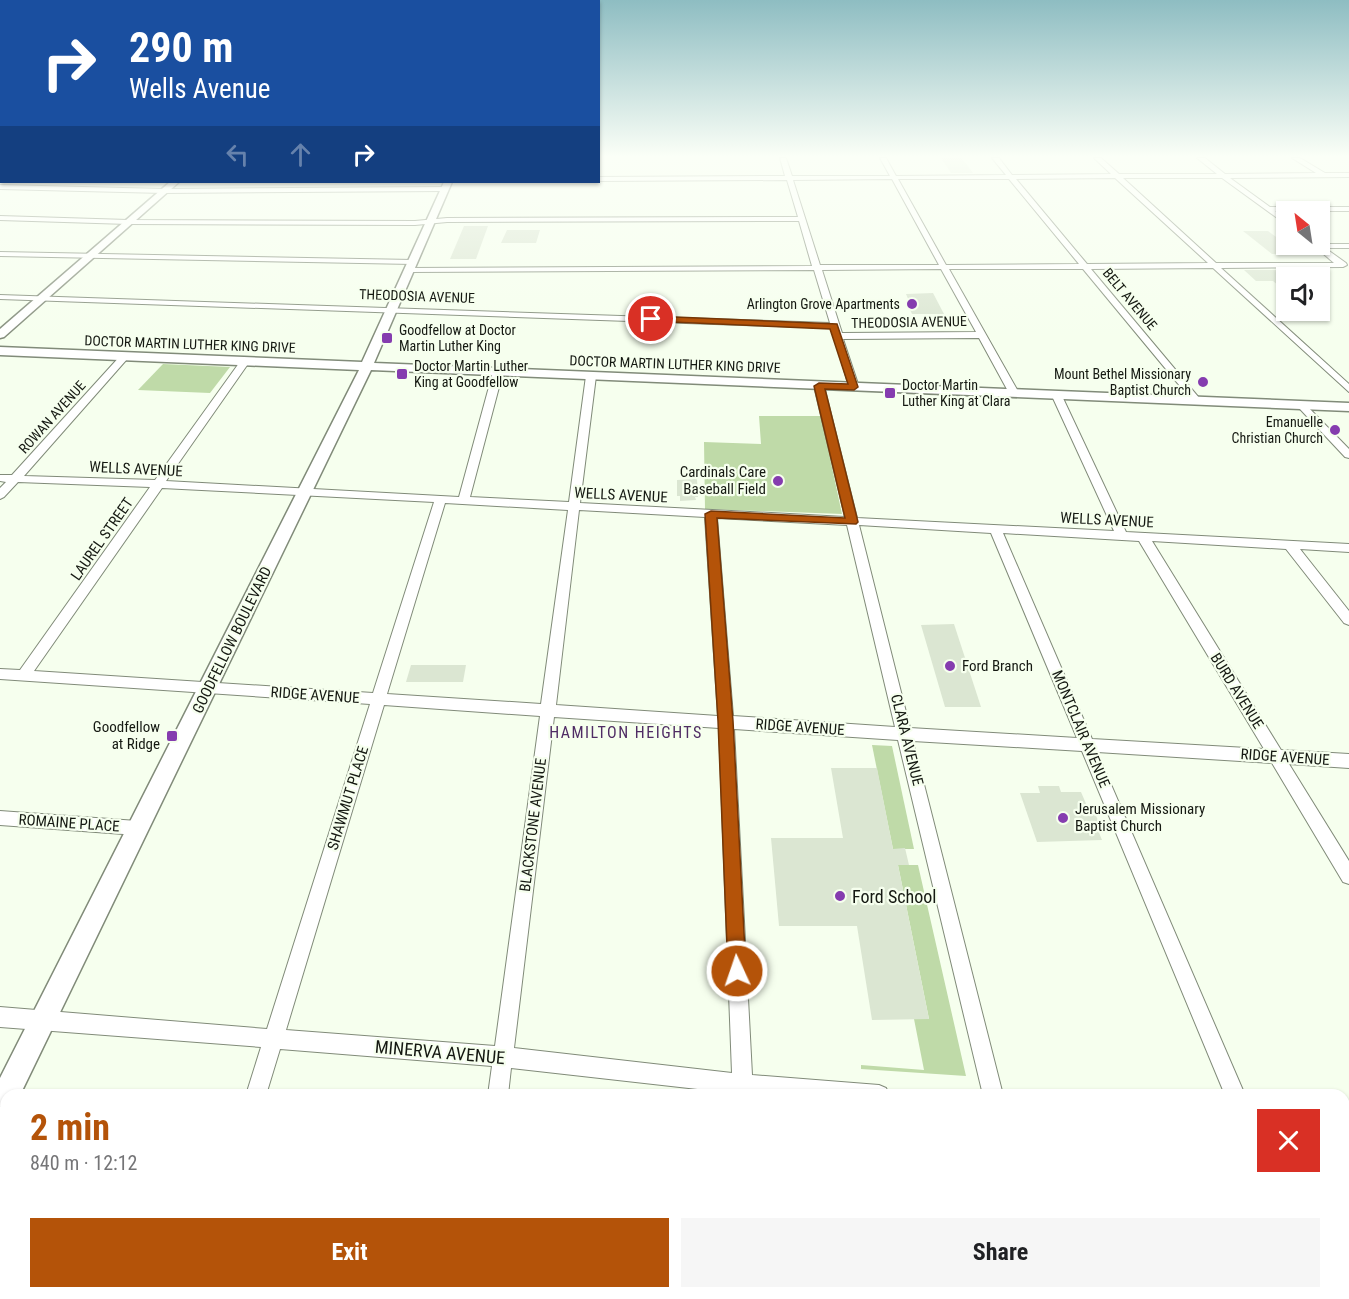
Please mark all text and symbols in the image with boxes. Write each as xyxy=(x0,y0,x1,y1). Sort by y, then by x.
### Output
text: 290 m xyxy=(129,23,234,72)
icon: right xyxy=(30,24,108,102)
text: Wells Avenue xyxy=(129,73,270,105)
icon: left xyxy=(221,138,254,171)
icon: ahead xyxy=(284,138,317,171)
icon: right xyxy=(347,138,380,171)
north arrow xyxy=(1276,201,1330,255)
map controls xyxy=(1276,201,1330,321)
street label: BELT AVENUE xyxy=(1100,265,1160,333)
button: sound xyxy=(1276,267,1330,321)
street label: THEODOSIA AVENUE xyxy=(359,286,475,306)
pin xyxy=(625,293,676,344)
place label: Arlington Grove Apartments xyxy=(747,296,900,312)
marker: Arlington Grove Apartments xyxy=(905,297,919,311)
icon: arrive xyxy=(634,302,667,335)
street label: THEODOSIA AVENUE xyxy=(851,313,967,331)
place label: Goodfellow at Doctor Martin Luther King xyxy=(399,322,516,354)
marker: Goodfellow at Doctor Martin Luther King xyxy=(380,331,394,345)
street label: DOCTOR MARTIN LUTHER KING DRIVE xyxy=(84,332,296,356)
street label: DOCTOR MARTIN LUTHER KING DRIVE xyxy=(569,352,781,376)
place label: Doctor Martin Luther King at Goodfellow xyxy=(414,358,528,390)
place label: Mount Bethel Missionary Baptist Church xyxy=(1054,366,1191,398)
marker: Doctor Martin Luther King at Goodfellow xyxy=(395,367,409,381)
marker: Mount Bethel Missionary Baptist Church xyxy=(1196,375,1210,389)
street label: ROWAN AVENUE xyxy=(15,377,89,457)
place label: Doctor Martin Luther King at Clara xyxy=(902,377,1010,409)
marker: Doctor Martin Luther King at Clara xyxy=(883,386,897,400)
place label: Emanuelle Christian Church xyxy=(1232,414,1323,446)
marker: Emanuelle Christian Church xyxy=(1328,423,1342,437)
street label: WELLS AVENUE xyxy=(89,458,183,480)
place label: Cardinals Care Baseball Field xyxy=(680,463,766,498)
marker: Cardinals Care Baseball Field xyxy=(771,474,785,488)
street label: WELLS AVENUE xyxy=(574,484,668,506)
street label: LAUREL STREET xyxy=(67,494,137,584)
street label: WELLS AVENUE xyxy=(1060,509,1154,531)
street label: GOODFELLOW BOULEVARD xyxy=(189,564,275,716)
street label: BURD AVENUE xyxy=(1207,650,1267,732)
place label: Ford Branch xyxy=(962,657,1033,675)
marker: Ford Branch xyxy=(943,659,957,673)
street label: MONTCLAIR AVENUE xyxy=(1048,668,1114,790)
street label: RIDGE AVENUE xyxy=(270,683,360,707)
street label: CLARA AVENUE xyxy=(887,692,927,788)
street label: RIDGE AVENUE xyxy=(755,715,845,739)
place label: Goodfellow at Ridge xyxy=(93,718,160,753)
district label: HAMILTON HEIGHTS xyxy=(549,723,703,742)
marker: Goodfellow at Ridge xyxy=(165,729,179,743)
street label: SHAWMUT PLACE xyxy=(324,744,372,852)
street label: RIDGE AVENUE xyxy=(1240,745,1330,769)
street label: BLACKSTONE AVENUE xyxy=(516,757,550,893)
place label: Jerusalem Missionary Baptist Church xyxy=(1075,800,1205,835)
street label: ROMAINE PLACE xyxy=(18,810,120,836)
marker: Jerusalem Missionary Baptist Church xyxy=(1056,811,1070,825)
place label: Ford School xyxy=(852,886,936,907)
marker: Ford School xyxy=(833,889,847,903)
position arrow xyxy=(705,939,769,1003)
street label: MINERVA AVENUE xyxy=(374,1036,506,1068)
text: 2 min xyxy=(30,1107,110,1149)
button: close xyxy=(1257,1109,1320,1172)
text: 840 m · 12:12 xyxy=(30,1151,137,1175)
button: Exit xyxy=(30,1218,669,1287)
button: Share xyxy=(681,1218,1320,1287)

